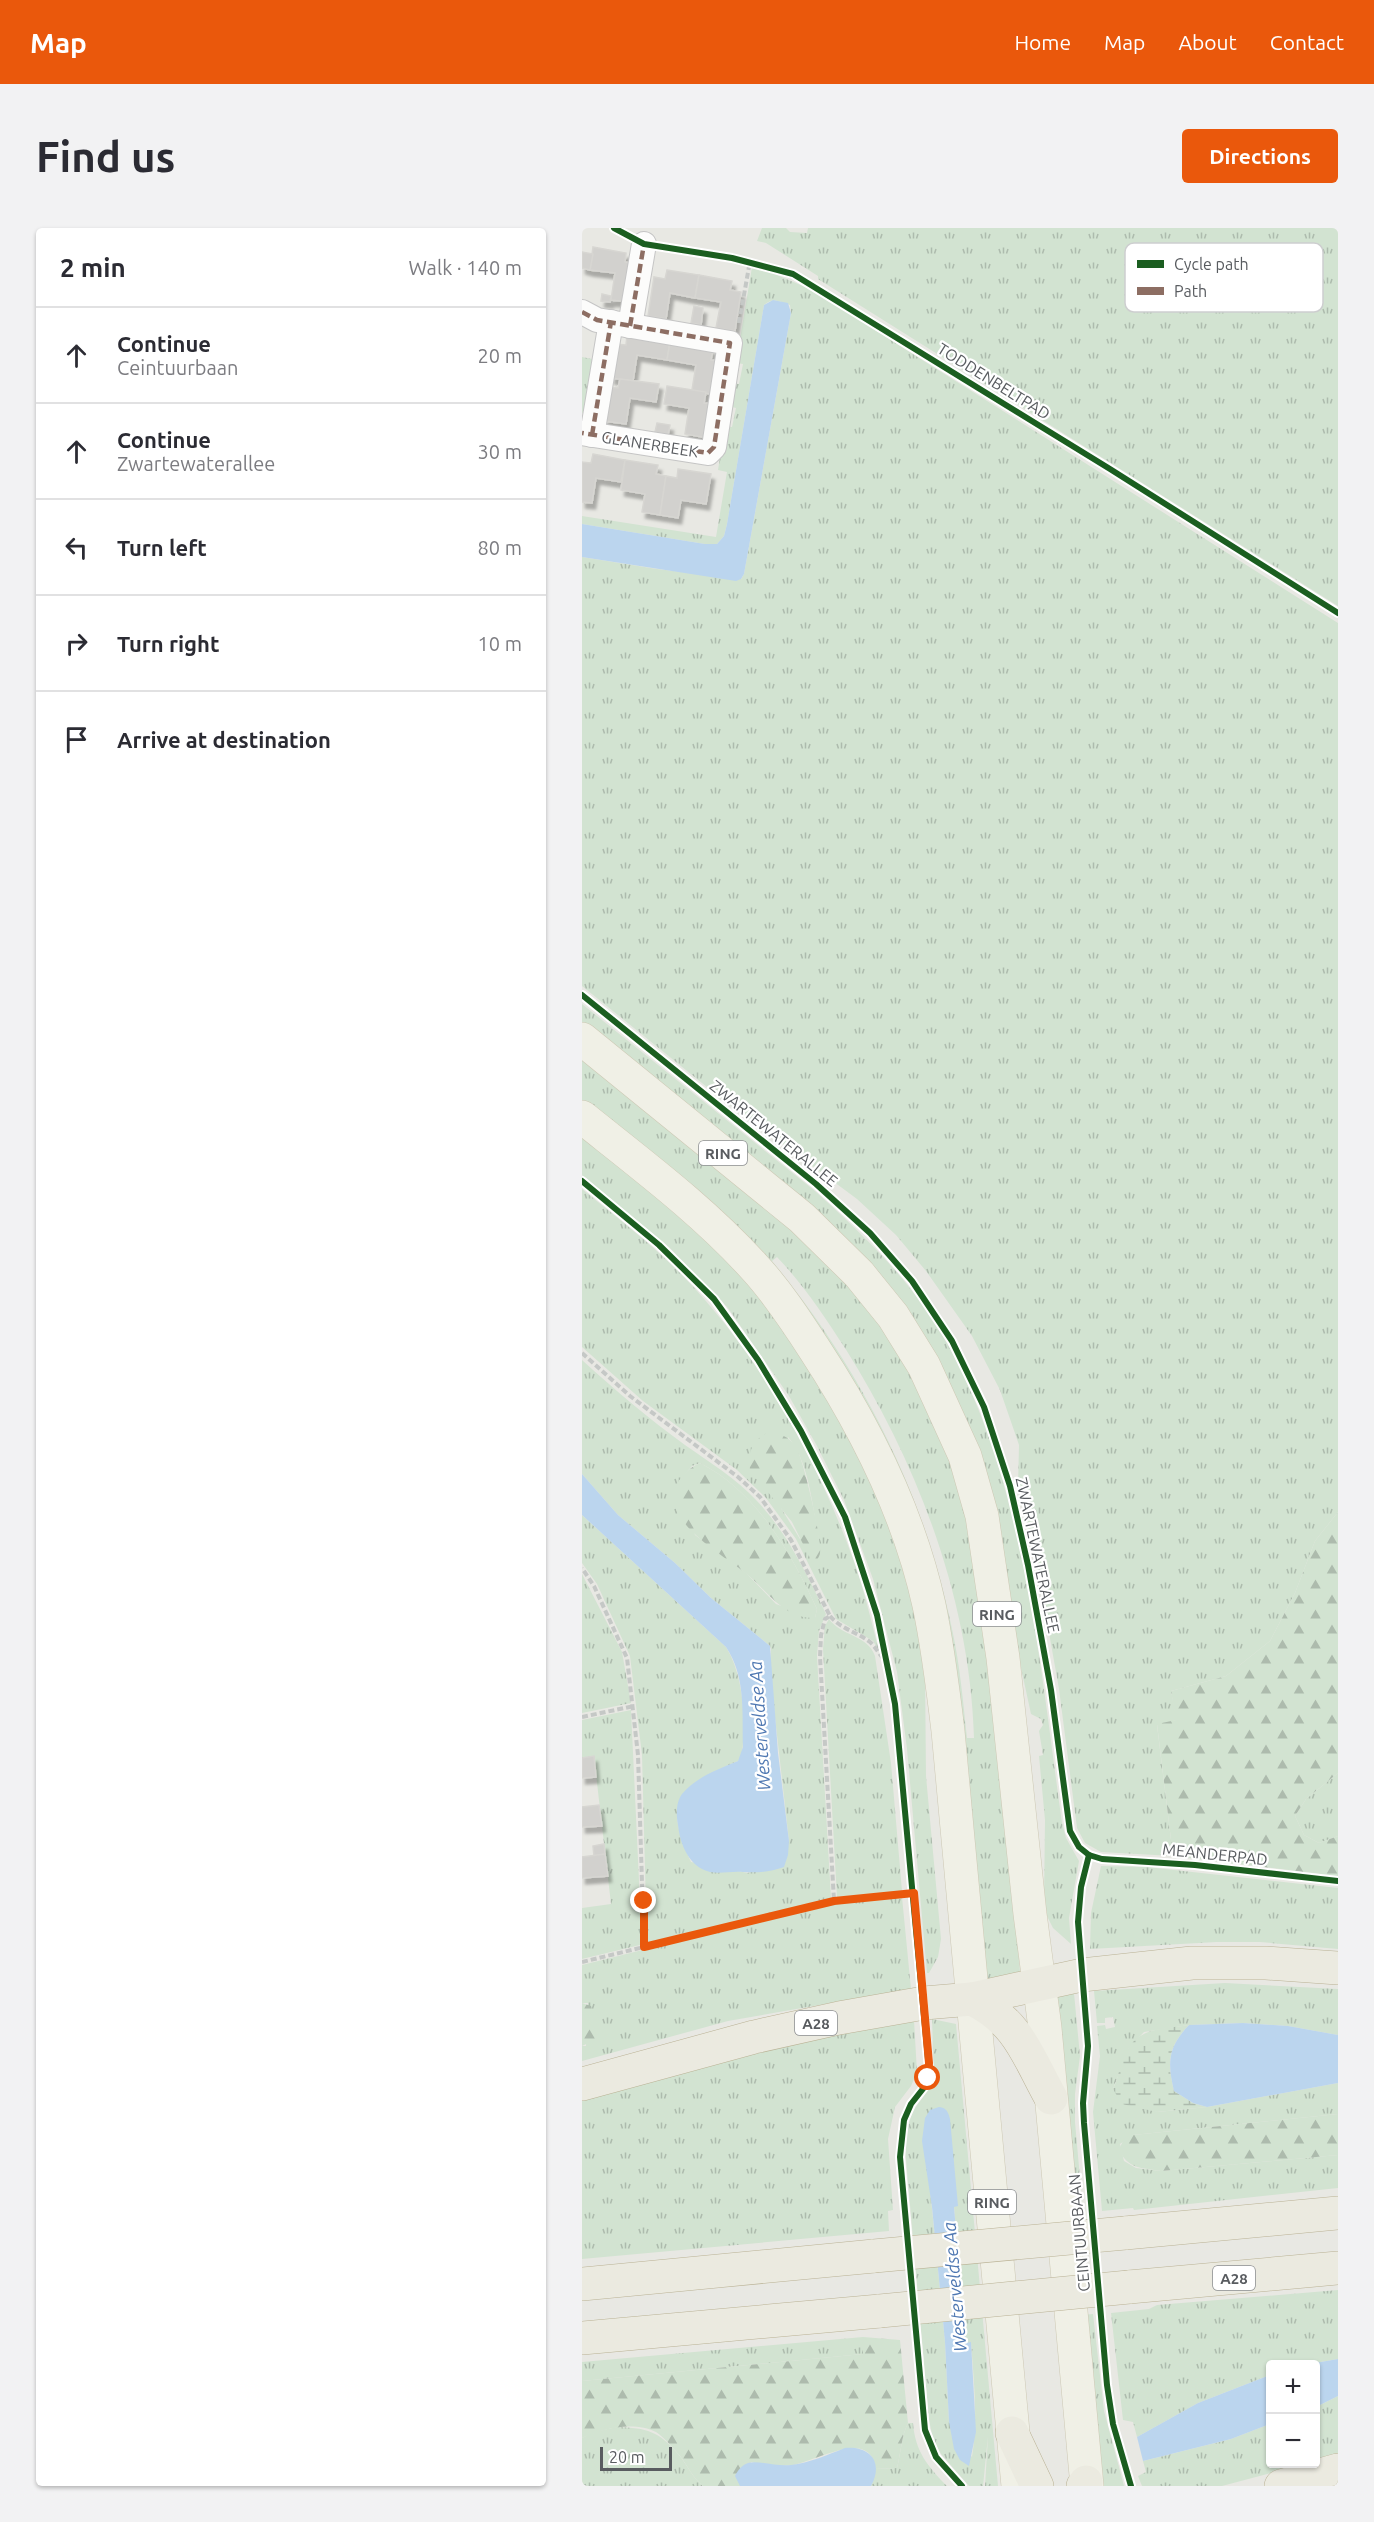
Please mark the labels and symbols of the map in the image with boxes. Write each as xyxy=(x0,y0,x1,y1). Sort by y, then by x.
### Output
legend xyxy=(1125,243,1323,312)
text: Cycle path xyxy=(1174,255,1249,273)
text: Path xyxy=(1174,282,1207,300)
street label: TODDENBELTPAD xyxy=(934,339,1054,423)
street label: GLANERBEEK xyxy=(600,427,700,461)
street label: ZWARTEWATERALLEE xyxy=(707,1076,841,1190)
road number: RING xyxy=(699,1141,747,1165)
street label: ZWARTEWATERALLEE xyxy=(1013,1475,1063,1635)
road number: RING xyxy=(973,1602,1021,1626)
water label: Westerveldse Aa xyxy=(744,1660,774,1792)
street label: MEANDERPAD xyxy=(1161,1840,1269,1868)
route end xyxy=(630,1887,656,1913)
road number: A28 xyxy=(795,2011,837,2035)
route start xyxy=(914,2064,940,2090)
street label: CEINTUURBAAN xyxy=(1065,2173,1093,2293)
road number: RING xyxy=(968,2190,1016,2214)
water label: Westerveldse Aa xyxy=(938,2221,970,2353)
road number: A28 xyxy=(1213,2266,1255,2290)
scale bar xyxy=(600,2444,672,2472)

